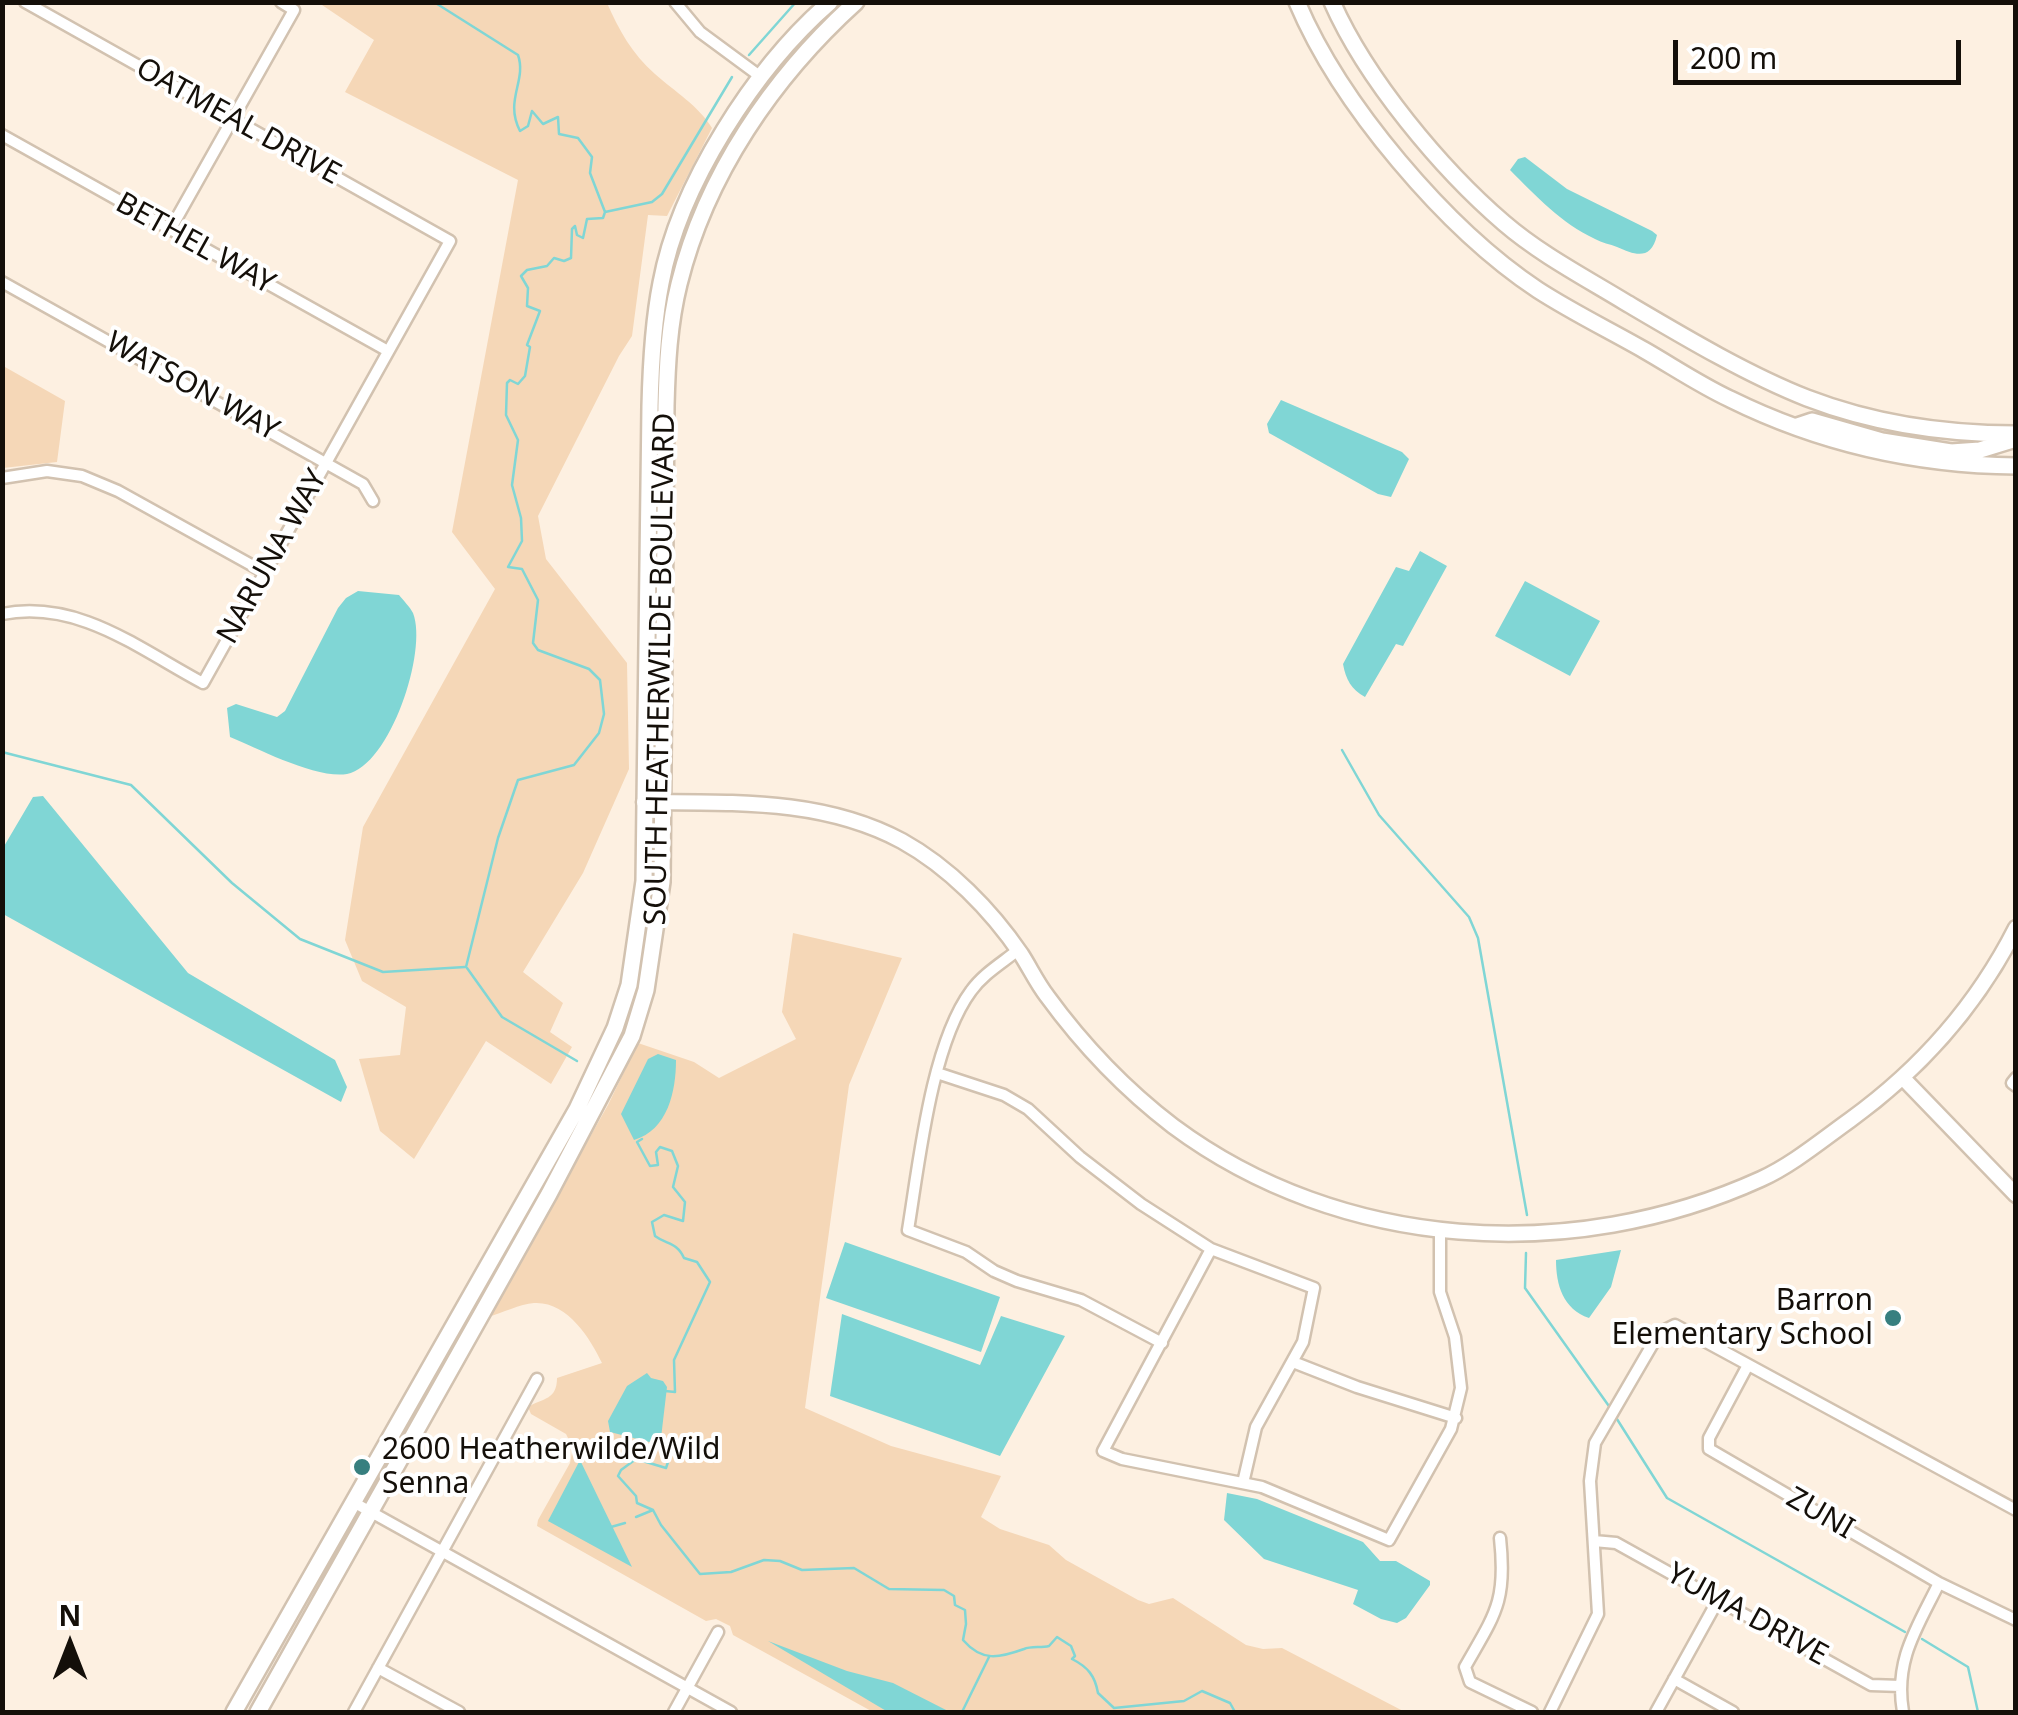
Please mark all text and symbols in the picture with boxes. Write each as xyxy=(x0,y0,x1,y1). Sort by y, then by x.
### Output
scale bar xyxy=(1678,20,1966,82)
text: 200 m xyxy=(1690,37,1777,78)
street label: OATMEAL DRIVE xyxy=(129,51,347,193)
street label: BETHEL WAY xyxy=(109,186,281,302)
street label: WATSON WAY xyxy=(99,325,285,449)
street label: SOUTH HEATHERWILDE BOULEVARD xyxy=(639,412,683,926)
street label: NARUNA WAY xyxy=(210,464,336,650)
place label: Barron Elementary School xyxy=(1612,1283,1873,1354)
marker: Barron Elementary School xyxy=(1882,1307,1904,1329)
place label: 2600 Heatherwilde/Wild Senna xyxy=(382,1432,721,1502)
marker: 2600 Heatherwilde/Wild Senna xyxy=(351,1456,373,1478)
street label: ZUNI xyxy=(1780,1480,1860,1548)
street label: YUMA DRIVE xyxy=(1660,1556,1834,1674)
north arrow xyxy=(20,1595,120,1695)
text: N xyxy=(59,1596,81,1634)

